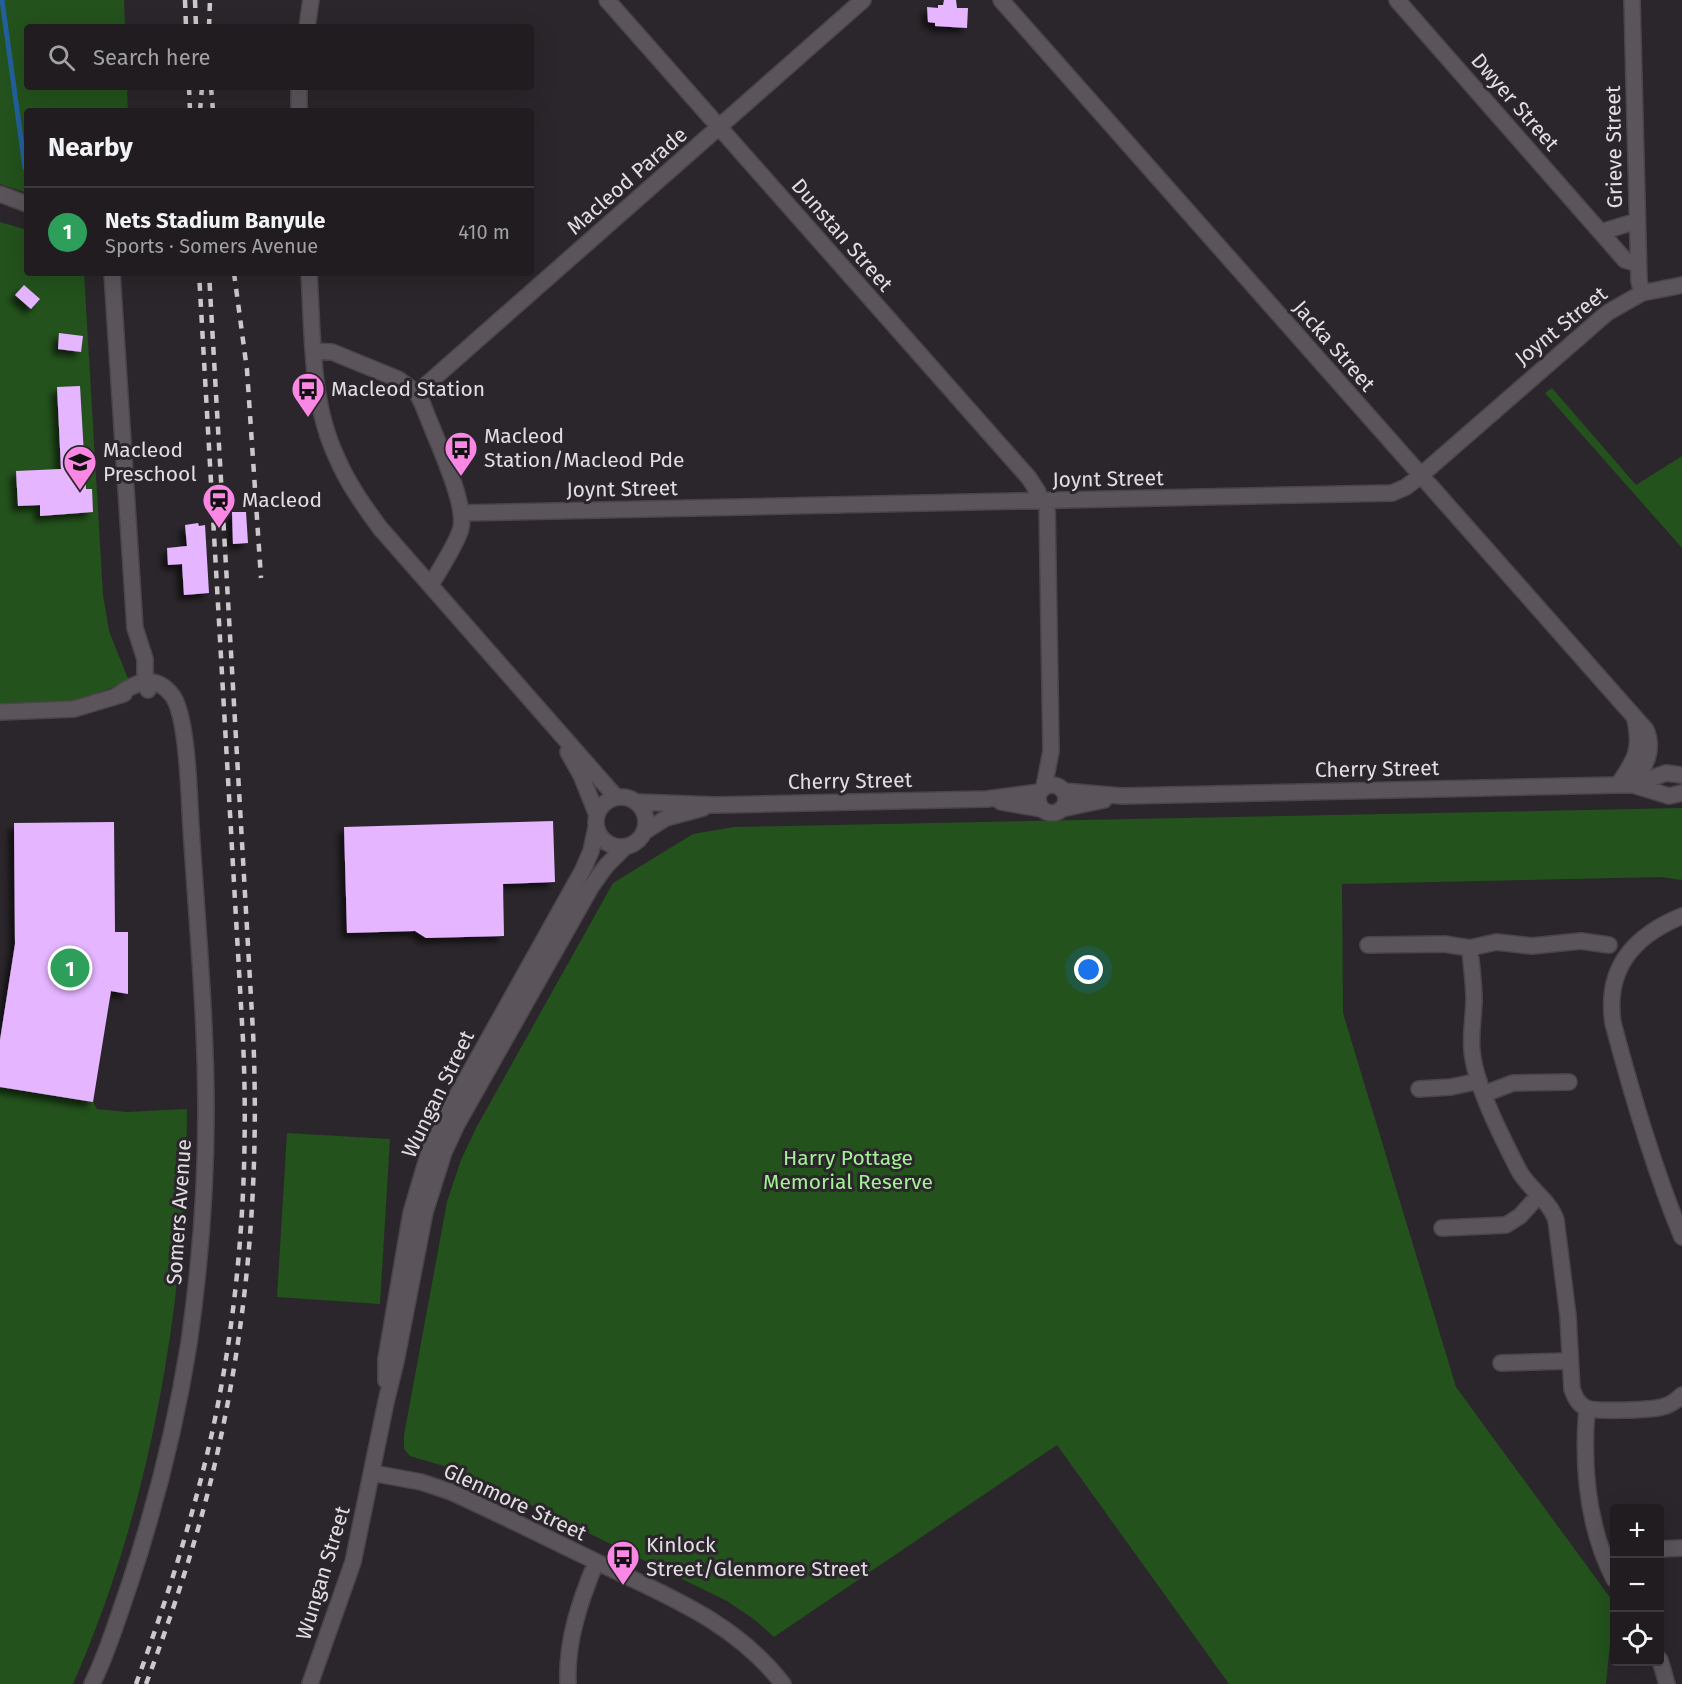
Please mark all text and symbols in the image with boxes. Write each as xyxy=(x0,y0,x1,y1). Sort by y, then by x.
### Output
search box xyxy=(24,24,534,90)
icon: search xyxy=(45,41,78,74)
text: Search here xyxy=(93,44,211,71)
street label: Dwyer Street xyxy=(1466,48,1565,156)
street label: Grieve Street xyxy=(1600,85,1628,209)
street label: Macleod Parade xyxy=(562,122,692,240)
text: Nearby xyxy=(48,132,133,163)
street label: Dunstan Street xyxy=(786,173,899,297)
text: Nets Stadium Banyule xyxy=(105,207,325,234)
text: 1 xyxy=(63,220,72,244)
text: 410 m xyxy=(458,220,510,244)
text: Sports · Somers Avenue xyxy=(105,234,318,258)
street label: Joynt Street xyxy=(1510,281,1613,371)
street label: Jacka Street xyxy=(1287,295,1381,397)
bus stop icon: Macleod Station xyxy=(290,371,326,418)
place label: Macleod Station xyxy=(331,376,485,402)
place label: Macleod Station/Macleod Pde xyxy=(484,423,685,473)
bus stop icon: Macleod Station/Macleod Pde xyxy=(443,430,479,477)
place label: Macleod Preschool xyxy=(103,437,197,487)
school or university icon: Macleod Preschool xyxy=(62,444,98,491)
street label: Joynt Street xyxy=(1052,465,1164,493)
street label: Joynt Street xyxy=(566,475,678,503)
station icon: Macleod xyxy=(201,482,237,529)
place label: Macleod xyxy=(242,487,322,513)
street label: Cherry Street xyxy=(1315,755,1440,783)
street label: Cherry Street xyxy=(788,767,913,795)
pin: 1 xyxy=(50,946,90,990)
your location xyxy=(1074,955,1103,984)
street label: Wungan Street xyxy=(396,1026,480,1162)
street label: Somers Avenue xyxy=(161,1138,197,1286)
park label: Harry Pottage Memorial Reserve xyxy=(763,1145,933,1195)
street label: Glenmore Street xyxy=(439,1458,591,1547)
street label: Wungan Street xyxy=(290,1503,356,1643)
map controls xyxy=(1610,1504,1664,1666)
button: + xyxy=(1610,1504,1664,1558)
place label: Kinlock Street/Glenmore Street xyxy=(646,1532,869,1582)
bus stop icon: Kinlock Street/Glenmore Street xyxy=(605,1539,641,1586)
button: − xyxy=(1610,1558,1664,1612)
button: locate xyxy=(1610,1612,1664,1666)

